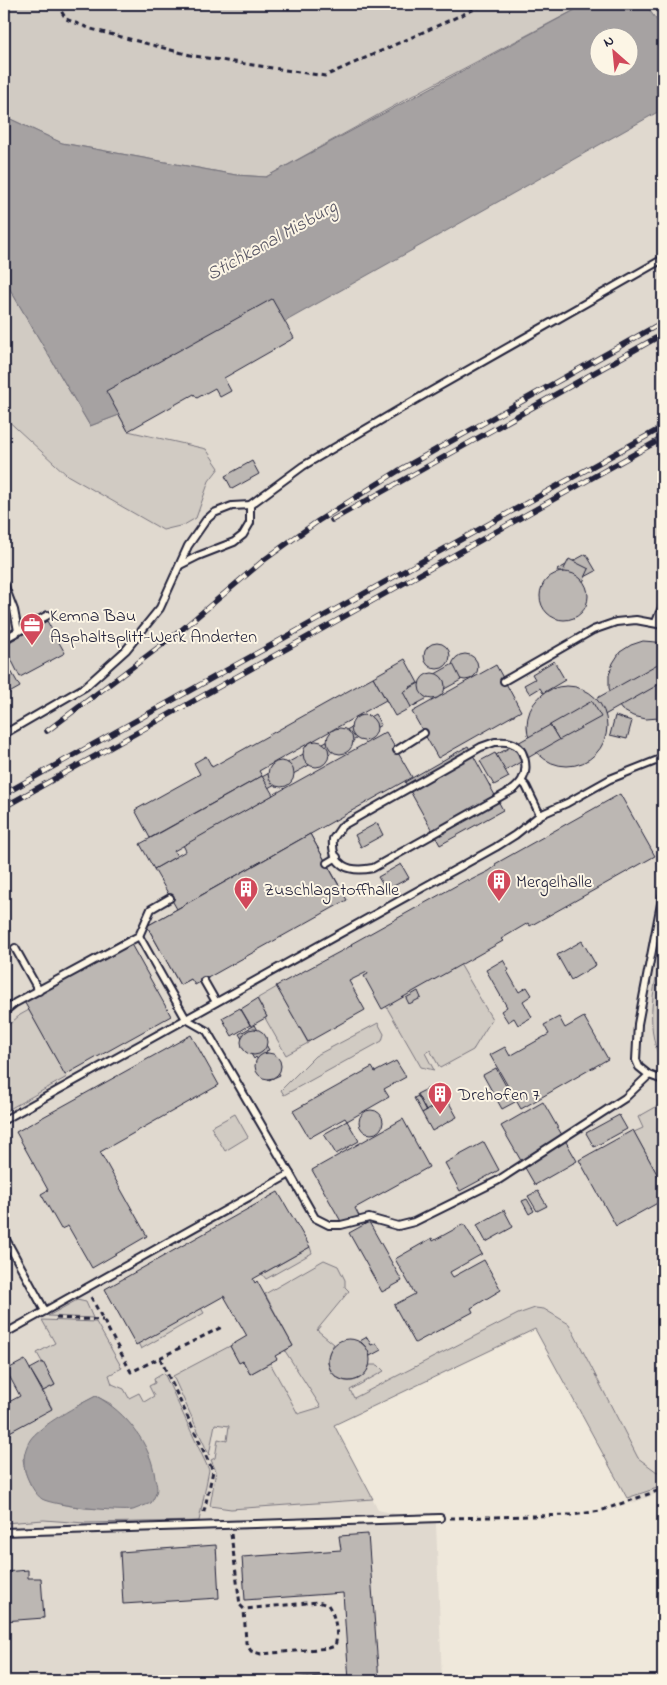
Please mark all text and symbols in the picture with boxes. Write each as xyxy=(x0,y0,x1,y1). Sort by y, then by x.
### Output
north arrow xyxy=(590,28,640,78)
text: N xyxy=(600,30,618,53)
water label: Stichkanal Misburg xyxy=(202,194,343,289)
place label: Kemna Bau Asphaltsplitt-Werk Anderten xyxy=(50,604,257,651)
office icon: Kemna Bau Asphaltsplitt-Werk Anderten xyxy=(19,612,45,646)
building icon: Mergelhalle xyxy=(486,868,512,902)
place label: Mergelhalle xyxy=(516,870,593,897)
building icon: Zuschlagstoffhalle xyxy=(233,876,259,910)
place label: Zuschlagstoffhalle xyxy=(264,878,400,905)
building icon: Drehofen 7 xyxy=(427,1081,453,1115)
place label: Drehofen 7 xyxy=(457,1083,541,1109)

